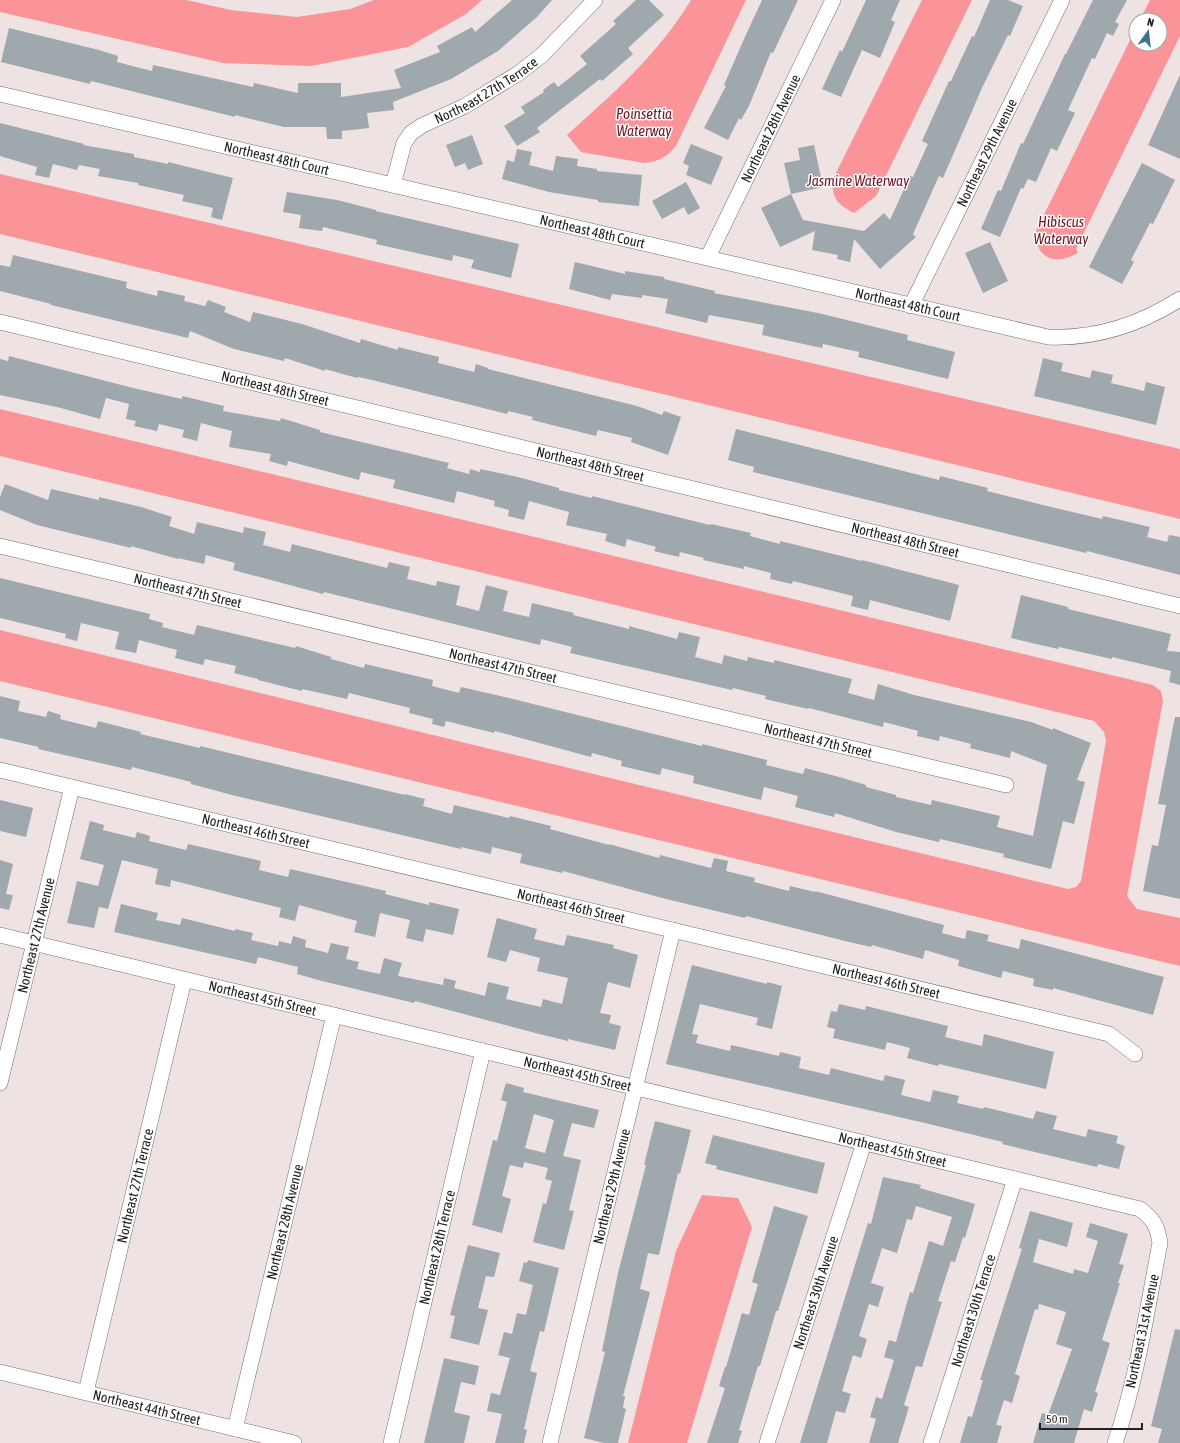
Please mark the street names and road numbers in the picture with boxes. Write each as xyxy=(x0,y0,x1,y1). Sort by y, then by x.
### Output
street label: Northeast 27th Terrace xyxy=(432,54,541,127)
street label: Northeast 28th Avenue xyxy=(737,72,804,185)
street label: Northeast 29th Avenue xyxy=(953,96,1020,209)
street label: Northeast 48th Court xyxy=(223,138,331,178)
street label: Northeast 48th Court xyxy=(538,211,646,251)
street label: Northeast 48th Court xyxy=(854,285,962,324)
street label: Northeast 48th Street xyxy=(220,368,331,409)
street label: Northeast 48th Street xyxy=(535,443,646,485)
street label: Northeast 48th Street xyxy=(850,519,961,561)
street label: Northeast 47th Street xyxy=(132,570,243,611)
street label: Northeast 47th Street xyxy=(448,645,558,686)
street label: Northeast 47th Street xyxy=(763,720,874,761)
street label: Northeast 46th Street xyxy=(200,810,311,851)
street label: Northeast 27th Avenue xyxy=(14,876,58,995)
street label: Northeast 46th Street xyxy=(516,885,627,926)
street label: Northeast 46th Street xyxy=(831,960,942,1002)
street label: Northeast 45th Street xyxy=(207,977,318,1019)
street label: Northeast 45th Street xyxy=(522,1053,633,1094)
street label: Northeast 27th Terrace xyxy=(114,1127,156,1245)
street label: Northeast 29th Avenue xyxy=(590,1127,633,1246)
street label: Northeast 45th Street xyxy=(837,1129,948,1170)
street label: Northeast 28th Avenue xyxy=(263,1162,306,1281)
street label: Northeast 28th Terrace xyxy=(416,1188,458,1306)
street label: Northeast 30th Avenue xyxy=(790,1234,841,1351)
street label: Northeast 30th Terrace xyxy=(948,1252,999,1369)
street label: Northeast 31st Avenue xyxy=(1122,1272,1162,1390)
street label: Northeast 44th Street xyxy=(91,1387,202,1428)

